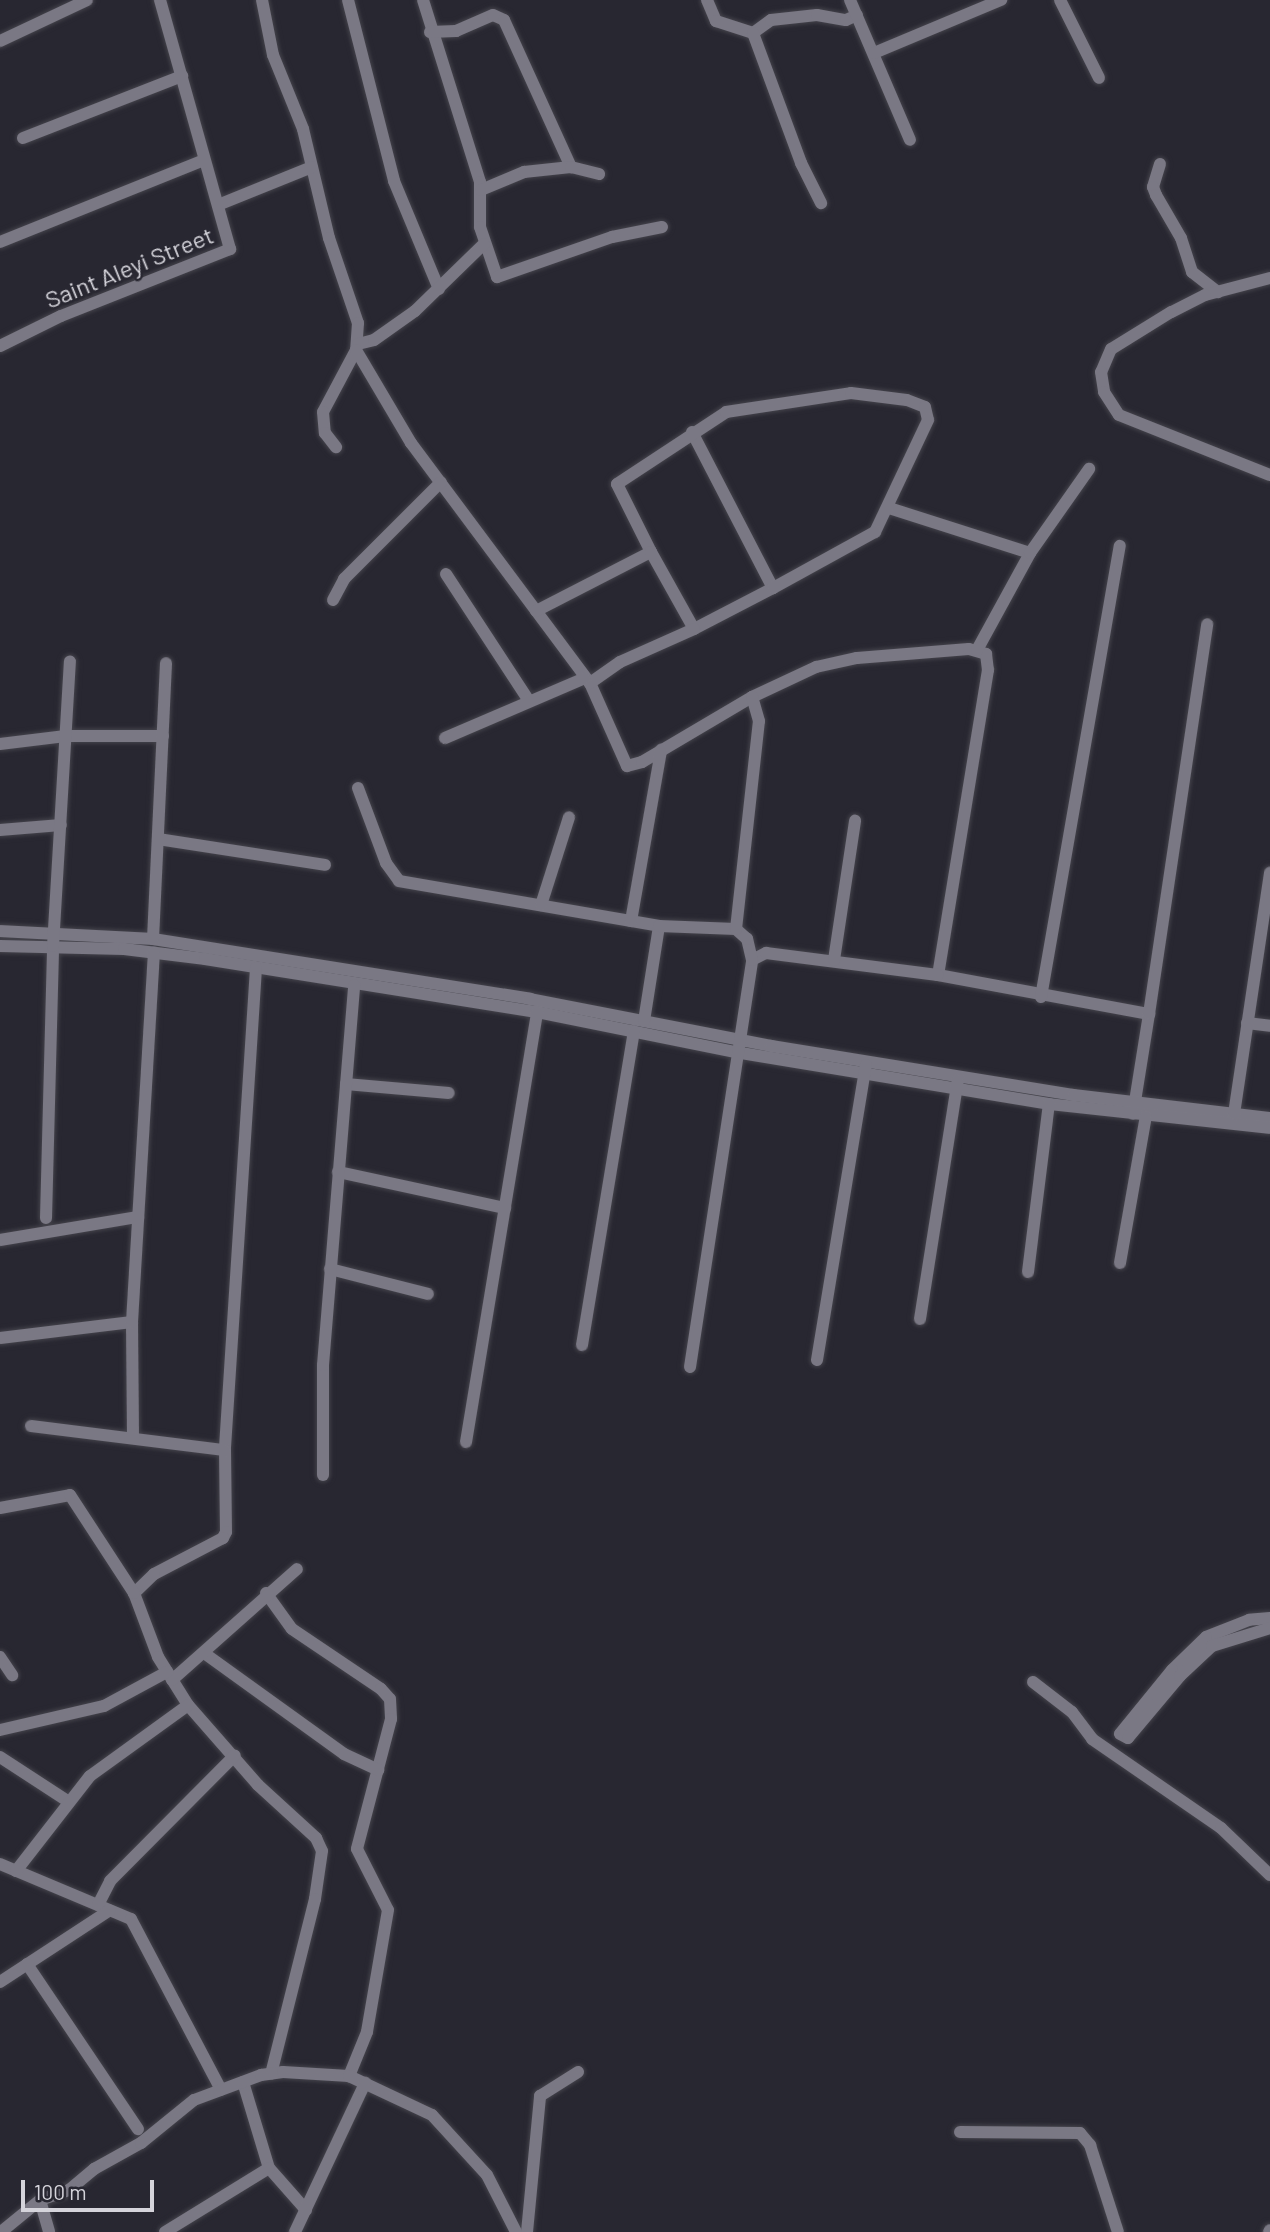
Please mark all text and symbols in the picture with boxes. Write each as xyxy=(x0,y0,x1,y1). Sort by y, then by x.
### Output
street label: Saint Aleyi Street xyxy=(41,220,217,314)
scale bar xyxy=(24,2166,158,2210)
text: 100 m xyxy=(34,2179,87,2204)

